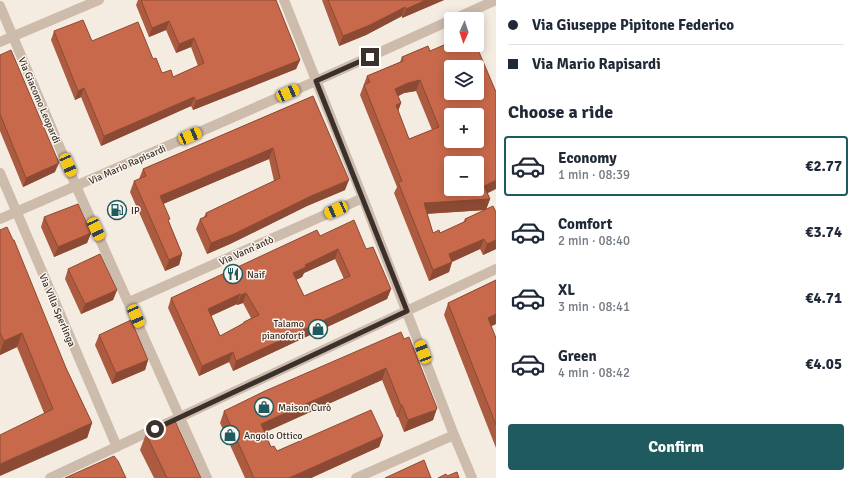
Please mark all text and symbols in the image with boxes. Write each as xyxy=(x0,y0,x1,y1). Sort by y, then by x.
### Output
north arrow xyxy=(444,12,484,52)
map controls xyxy=(444,12,484,196)
text: Via Giuseppe Pipitone Federico xyxy=(532,16,734,34)
route end xyxy=(361,48,379,66)
text: Via Mario Rapisardi xyxy=(532,55,661,73)
street label: Via Giacomo Leopardi xyxy=(16,56,63,145)
button: layers xyxy=(444,60,484,100)
car xyxy=(275,83,301,103)
text: Choose a ride xyxy=(508,101,613,123)
button: + xyxy=(444,108,484,148)
car xyxy=(177,126,203,146)
street label: Via Mario Rapisardi xyxy=(87,143,168,187)
icon: car xyxy=(510,148,546,184)
text: Economy xyxy=(558,149,617,167)
car xyxy=(58,152,78,178)
button: − xyxy=(444,156,484,196)
text: €2.77 xyxy=(805,157,842,175)
text: 1 min · 08:39 xyxy=(558,167,630,183)
fuel station icon: IP xyxy=(106,199,128,221)
car xyxy=(323,200,349,220)
place label: IP xyxy=(131,205,140,217)
icon: car xyxy=(510,214,546,250)
text: Comfort xyxy=(558,215,612,233)
car xyxy=(85,216,107,242)
text: €3.74 xyxy=(805,223,842,241)
text: 2 min · 08:40 xyxy=(558,233,630,249)
street label: Via Vann'antò xyxy=(217,234,275,268)
restaurant icon: Naif xyxy=(222,263,244,285)
place label: Naif xyxy=(247,269,266,281)
street label: Via Villa Sperlinga xyxy=(36,272,78,349)
icon: car xyxy=(510,280,546,316)
text: XL xyxy=(558,281,575,299)
text: €4.71 xyxy=(805,289,842,307)
text: 3 min · 08:41 xyxy=(558,299,630,315)
car xyxy=(126,303,146,329)
place label: Talamo pianoforti xyxy=(262,318,304,342)
shop icon: Talamo pianoforti xyxy=(307,318,329,340)
car xyxy=(413,339,433,365)
icon: car xyxy=(510,346,546,382)
text: Green xyxy=(558,347,597,365)
text: €4.05 xyxy=(805,355,842,373)
text: 4 min · 08:42 xyxy=(558,365,630,381)
shop icon: Maison Curò xyxy=(253,396,275,418)
place label: Maison Curò xyxy=(278,402,331,414)
route start xyxy=(146,420,164,438)
shop icon: Angolo Ottico xyxy=(219,424,241,446)
button: Confirm xyxy=(508,424,844,470)
place label: Angolo Ottico xyxy=(244,430,303,442)

